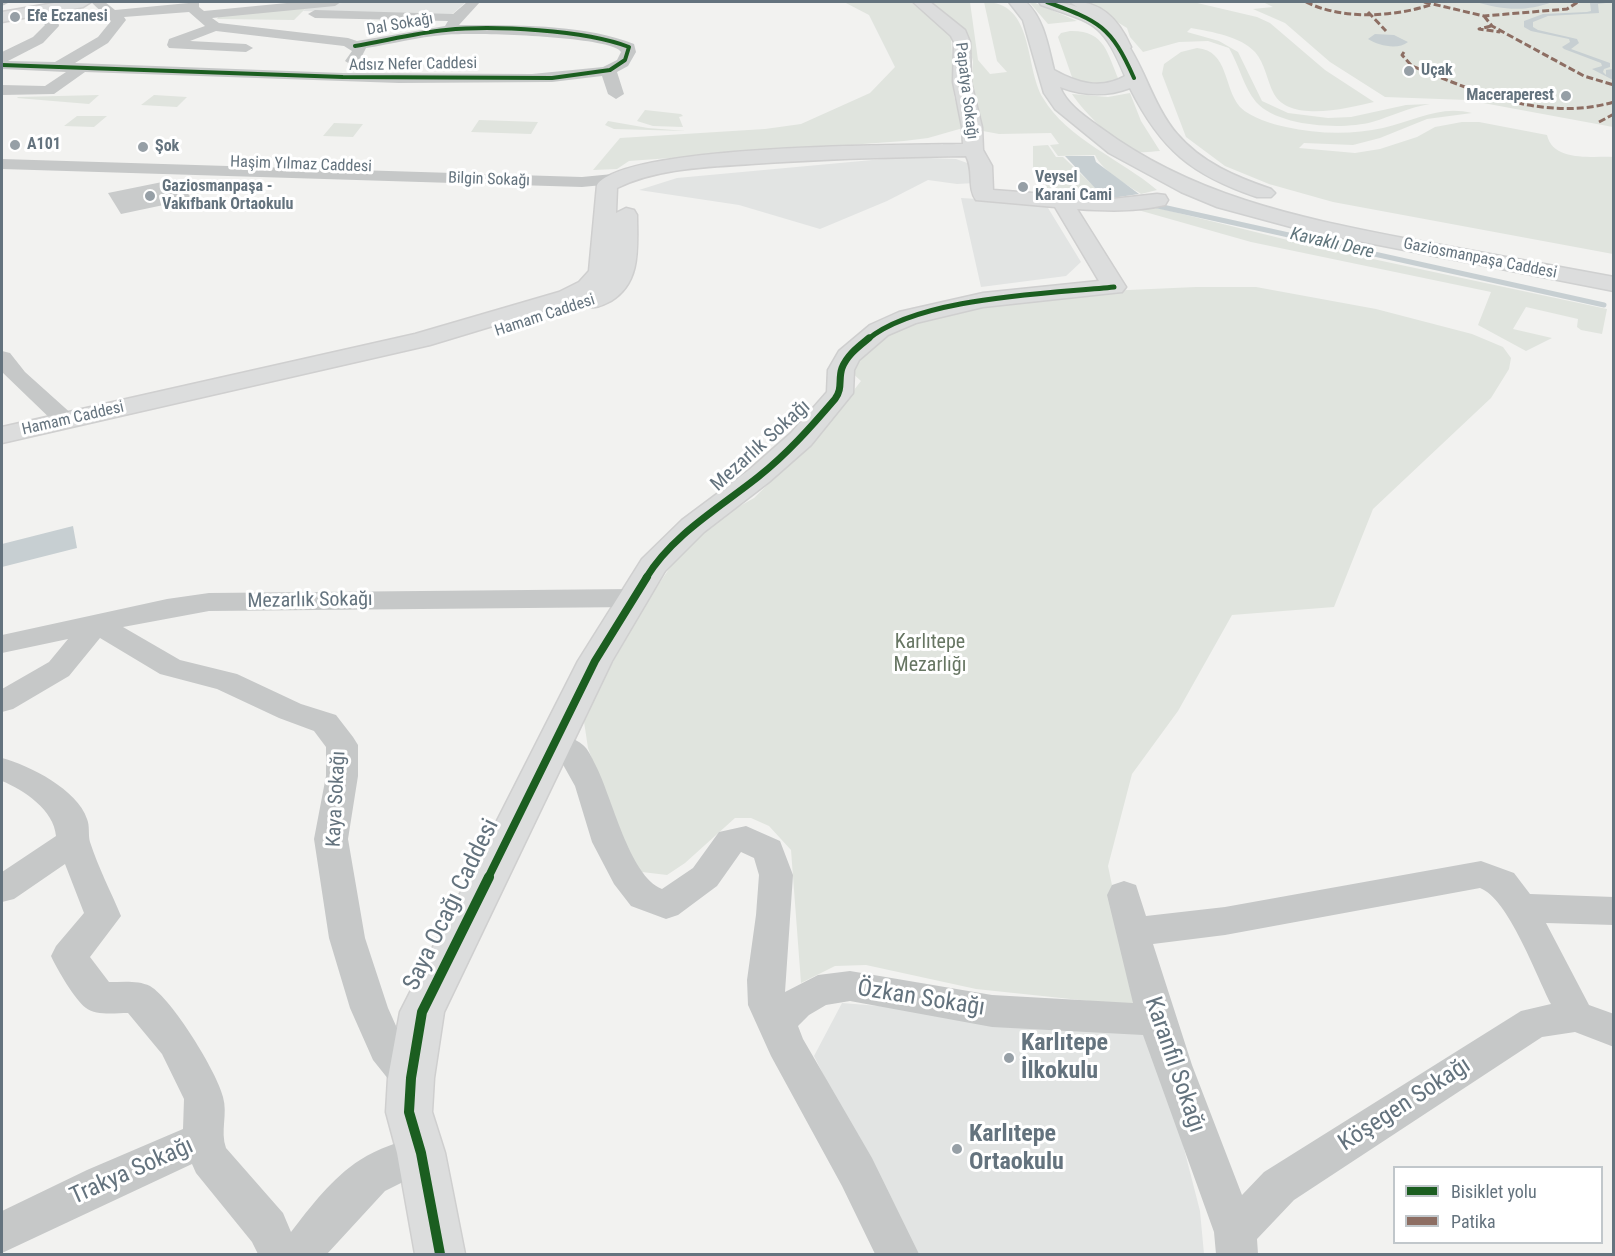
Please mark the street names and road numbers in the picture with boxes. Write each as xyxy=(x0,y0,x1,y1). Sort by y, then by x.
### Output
street label: Dal Sokağı xyxy=(365,10,435,40)
street label: Papatya Sokağı xyxy=(951,41,981,141)
street label: Adsız Nefer Caddesi xyxy=(349,54,477,76)
street label: Haşim Yılmaz Caddesi xyxy=(230,153,372,177)
street label: Bilgin Sokağı xyxy=(448,169,530,191)
street label: Gaziosmanpaşa Caddesi xyxy=(1402,235,1558,283)
street label: Hamam Caddesi xyxy=(493,291,597,341)
street label: Mezarlık Sokağı xyxy=(706,395,816,497)
street label: Hamam Caddesi xyxy=(20,398,126,440)
street label: Mezarlık Sokağı xyxy=(247,588,373,614)
street label: Kaya Sokağı xyxy=(322,750,352,848)
street label: Saya Ocağı Caddesi xyxy=(398,815,506,995)
street label: Özkan Sokağı xyxy=(855,975,987,1023)
street label: Karanfil Sokağı xyxy=(1137,993,1211,1137)
street label: Köşegen Sokağı xyxy=(1334,1052,1476,1158)
street label: Trakya Sokağı xyxy=(66,1132,198,1212)

